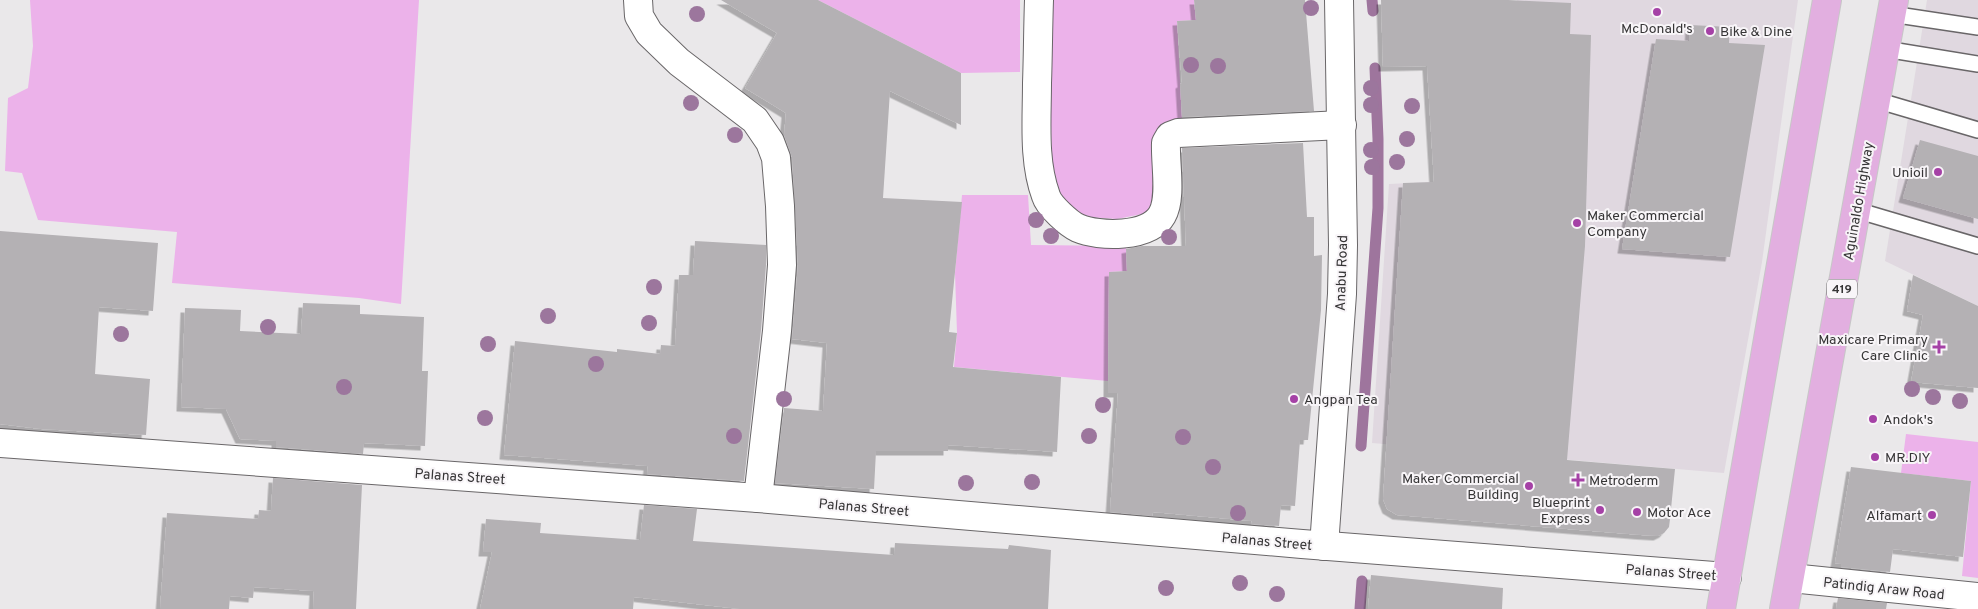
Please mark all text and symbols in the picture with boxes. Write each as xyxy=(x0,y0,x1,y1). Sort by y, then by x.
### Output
marker: McDonald's xyxy=(1651,6,1663,18)
place label: McDonald's xyxy=(1621,21,1693,38)
place label: Bike & Dine xyxy=(1720,24,1792,41)
marker: Bike & Dine xyxy=(1704,25,1716,37)
street label: Aguinaldo Highway xyxy=(1841,141,1878,262)
place label: Unioil xyxy=(1892,165,1928,182)
marker: Unioil xyxy=(1932,166,1944,178)
place label: Maker Commercial Company xyxy=(1587,208,1704,241)
marker: Maker Commercial Company xyxy=(1571,217,1583,229)
street label: Anabu Road xyxy=(1333,235,1352,311)
road number: 419 xyxy=(1827,280,1857,298)
place label: Maxicare Primary Care Clinic xyxy=(1818,332,1928,365)
marker: Maxicare Primary Care Clinic xyxy=(1932,340,1946,354)
place label: Angpan Tea xyxy=(1304,392,1378,409)
marker: Angpan Tea xyxy=(1288,393,1300,405)
place label: Andok's xyxy=(1883,412,1933,429)
marker: Andok's xyxy=(1867,413,1879,425)
place label: MR.DIY xyxy=(1885,450,1931,467)
marker: MR.DIY xyxy=(1869,451,1881,463)
street label: Palanas Street xyxy=(414,466,506,489)
place label: Maker Commercial Building xyxy=(1402,471,1519,504)
marker: Metroderm xyxy=(1571,473,1585,487)
place label: Metroderm xyxy=(1589,473,1658,490)
marker: Maker Commercial Building xyxy=(1523,480,1535,492)
place label: Blueprint Express xyxy=(1532,495,1590,528)
street label: Palanas Street xyxy=(818,496,910,521)
marker: Blueprint Express xyxy=(1594,504,1606,516)
place label: Motor Ace xyxy=(1647,505,1711,522)
marker: Motor Ace xyxy=(1631,506,1643,518)
place label: Alfamart xyxy=(1866,508,1922,525)
marker: Alfamart xyxy=(1926,509,1938,521)
street label: Palanas Street xyxy=(1221,530,1313,555)
street label: Palanas Street xyxy=(1625,562,1717,585)
street label: Patindig Araw Road xyxy=(1822,575,1945,604)

